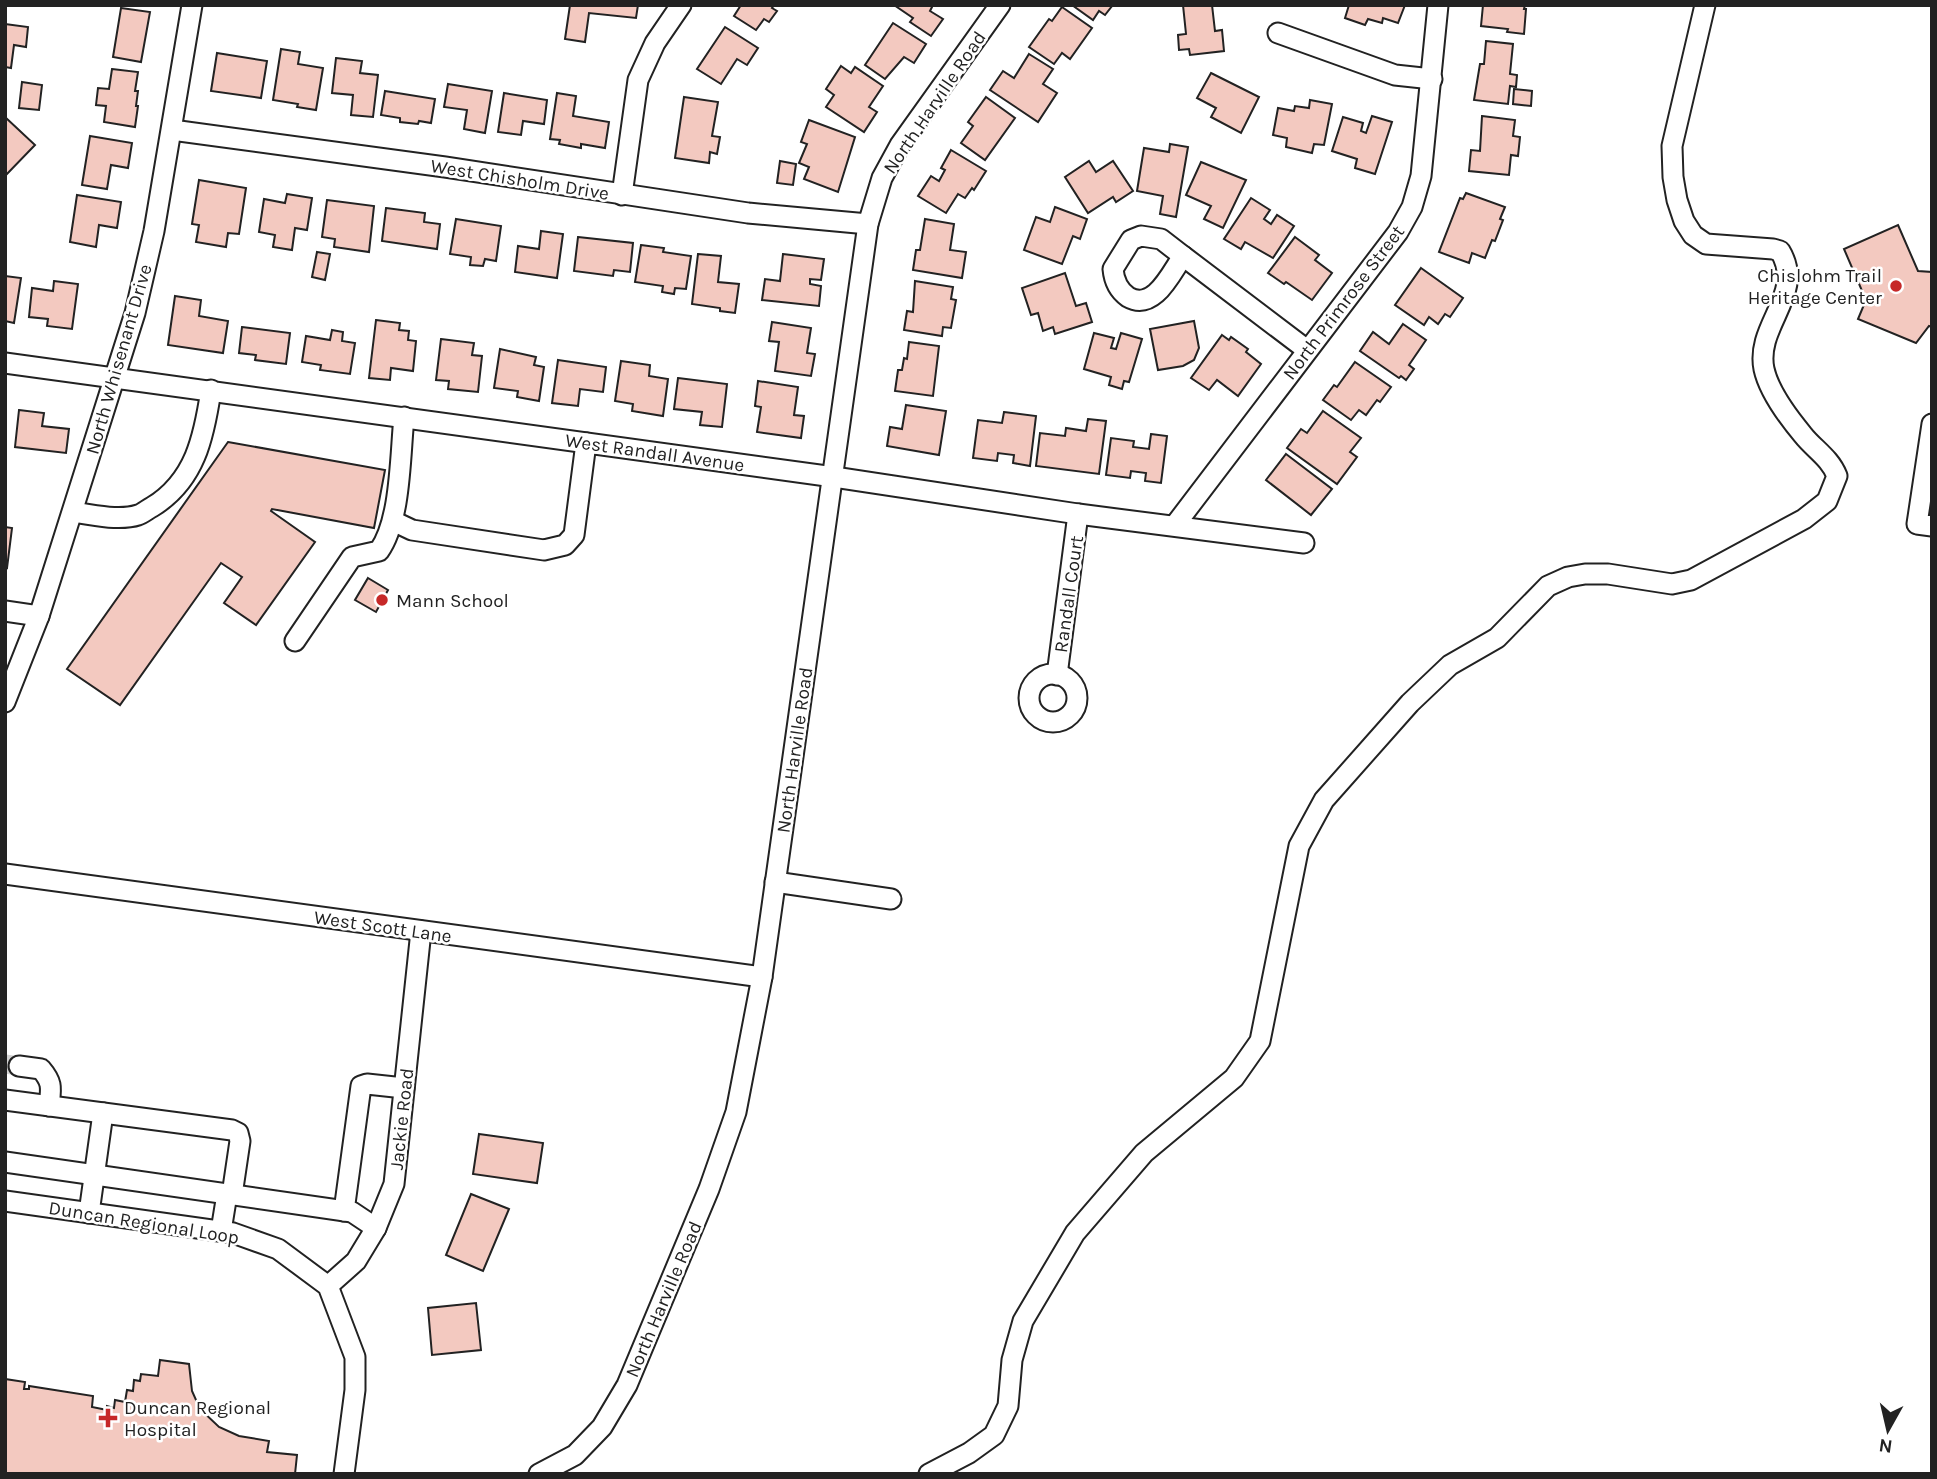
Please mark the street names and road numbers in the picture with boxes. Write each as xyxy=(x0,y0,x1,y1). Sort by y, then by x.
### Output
street label: North Harville Road xyxy=(879,27,991,178)
street label: West Chisholm Drive xyxy=(429,155,611,205)
street label: North Primrose Street xyxy=(1278,221,1409,384)
street label: North Whisenant Drive xyxy=(81,262,157,457)
street label: West Randall Avenue xyxy=(564,430,746,476)
street label: Randall Court xyxy=(1050,534,1088,654)
street label: North Harville Road xyxy=(772,666,818,834)
street label: West Scott Lane xyxy=(313,906,453,948)
street label: Jackie Road xyxy=(386,1067,418,1171)
street label: Duncan Regional Loop xyxy=(47,1197,241,1249)
street label: North Harville Road xyxy=(621,1218,707,1381)

